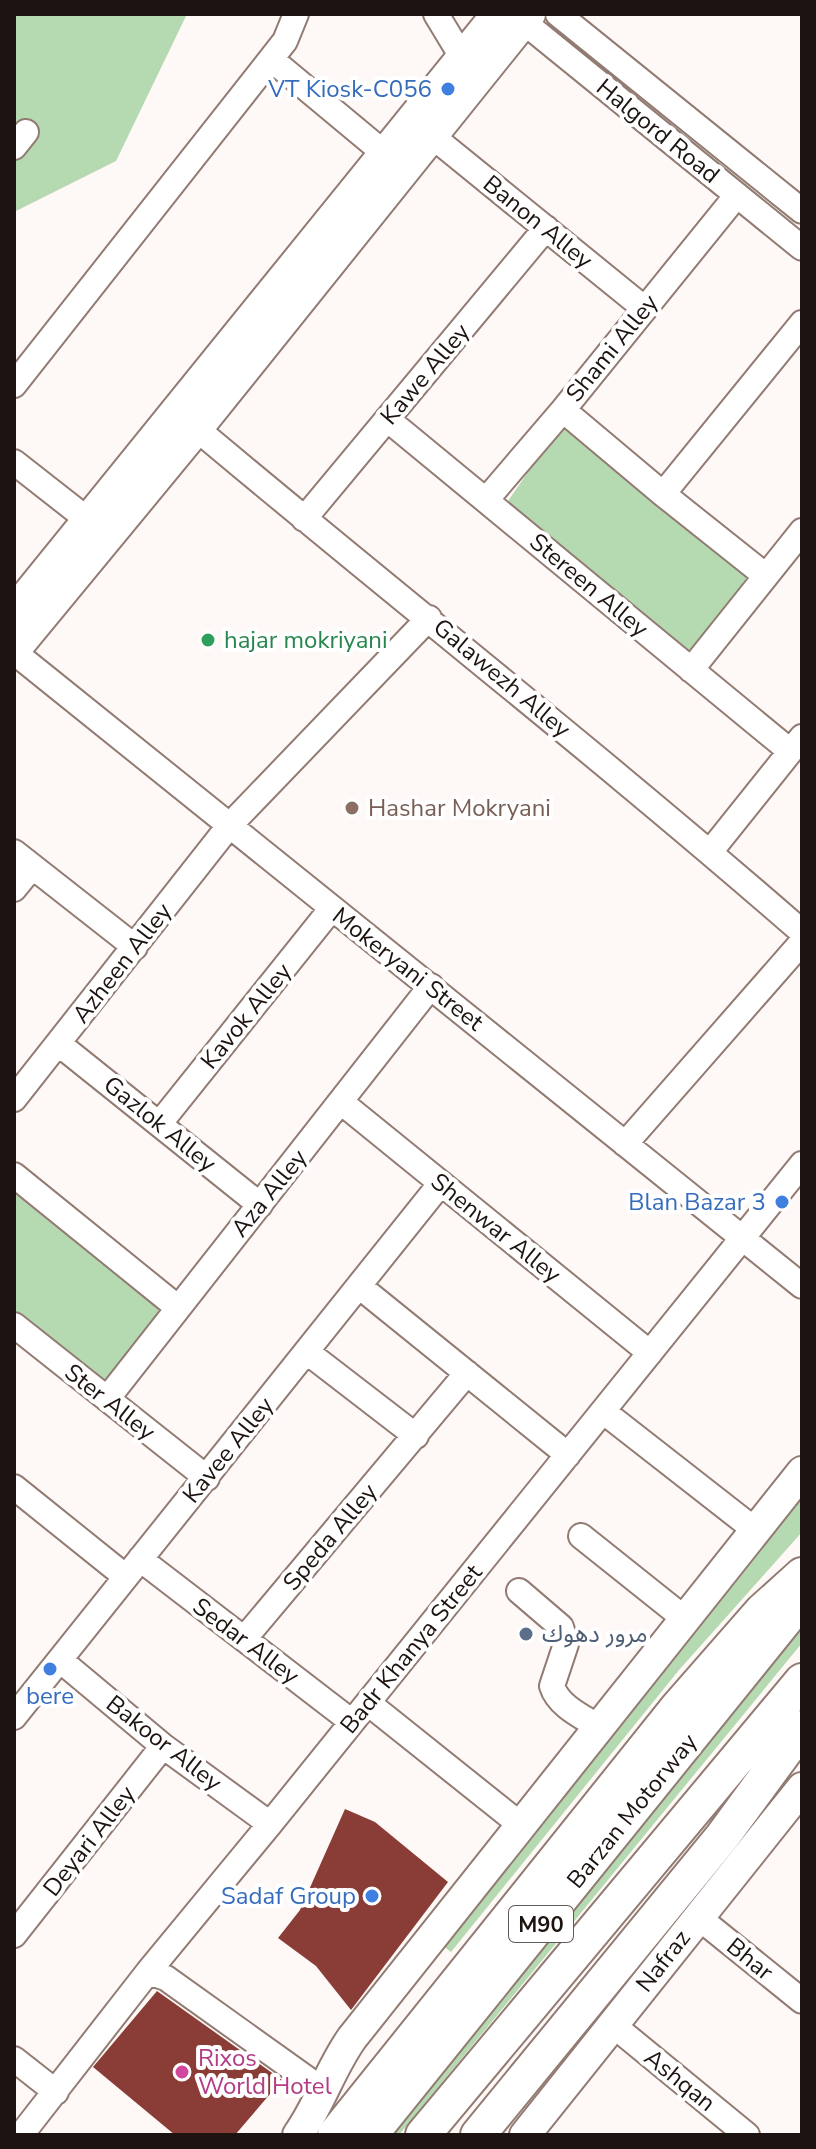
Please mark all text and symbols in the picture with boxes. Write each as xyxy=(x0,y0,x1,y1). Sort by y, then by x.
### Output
street label: Halgord Road xyxy=(590,71,726,191)
place label: VT Kiosk-C056 xyxy=(267,73,432,105)
marker: VT Kiosk-C056 xyxy=(439,80,457,98)
street label: Banon Alley xyxy=(477,168,600,276)
street label: Shami Alley xyxy=(559,287,666,409)
street label: Kawe Alley xyxy=(373,316,477,431)
street label: Stereen Alley xyxy=(523,526,656,645)
street label: Galawezh Alley xyxy=(427,611,578,745)
place label: hajar mokriyani xyxy=(224,624,388,656)
marker: hajar mokriyani xyxy=(199,631,217,649)
place label: Hashar Mokryani xyxy=(368,792,551,824)
marker: Hashar Mokryani xyxy=(343,799,361,817)
street label: Azheen Alley xyxy=(65,896,179,1030)
street label: Mokeryani Street xyxy=(326,900,491,1038)
street label: Kavok Alley xyxy=(193,956,299,1076)
street label: Gazlok Alley xyxy=(97,1069,224,1180)
street label: Aza Alley xyxy=(224,1142,315,1243)
street label: Shenwar Alley xyxy=(424,1166,568,1291)
place label: Blan Bazar 3 xyxy=(628,1186,766,1218)
marker: Blan Bazar 3 xyxy=(773,1193,791,1211)
street label: Ster Alley xyxy=(58,1356,163,1448)
street label: Kavee Alley xyxy=(175,1390,281,1510)
street label: Speda Alley xyxy=(276,1476,385,1597)
street label: Badr Khanya Street xyxy=(333,1557,490,1740)
street label: Sedar Alley xyxy=(186,1590,306,1692)
place label: مرور دهوك xyxy=(542,1618,648,1650)
marker: مرور دهوك xyxy=(517,1625,535,1643)
marker: bere xyxy=(41,1660,59,1678)
place label: bere xyxy=(26,1680,74,1712)
street label: Bakoor Alley xyxy=(100,1688,229,1799)
street label: Barzan Motorway xyxy=(560,1726,705,1895)
street label: Deyari Alley xyxy=(36,1779,143,1903)
place label: Sadaf Group xyxy=(221,1880,356,1912)
marker: Sadaf Group xyxy=(363,1887,381,1905)
road number: M90 xyxy=(509,1906,573,1942)
street label: Nafraz xyxy=(629,1923,697,1999)
street label: Bhar xyxy=(720,1930,780,1988)
street label: Ashqan xyxy=(638,2041,722,2119)
place label: Rixos World Hotel xyxy=(198,2042,332,2102)
marker: Rixos World Hotel xyxy=(173,2063,191,2081)

